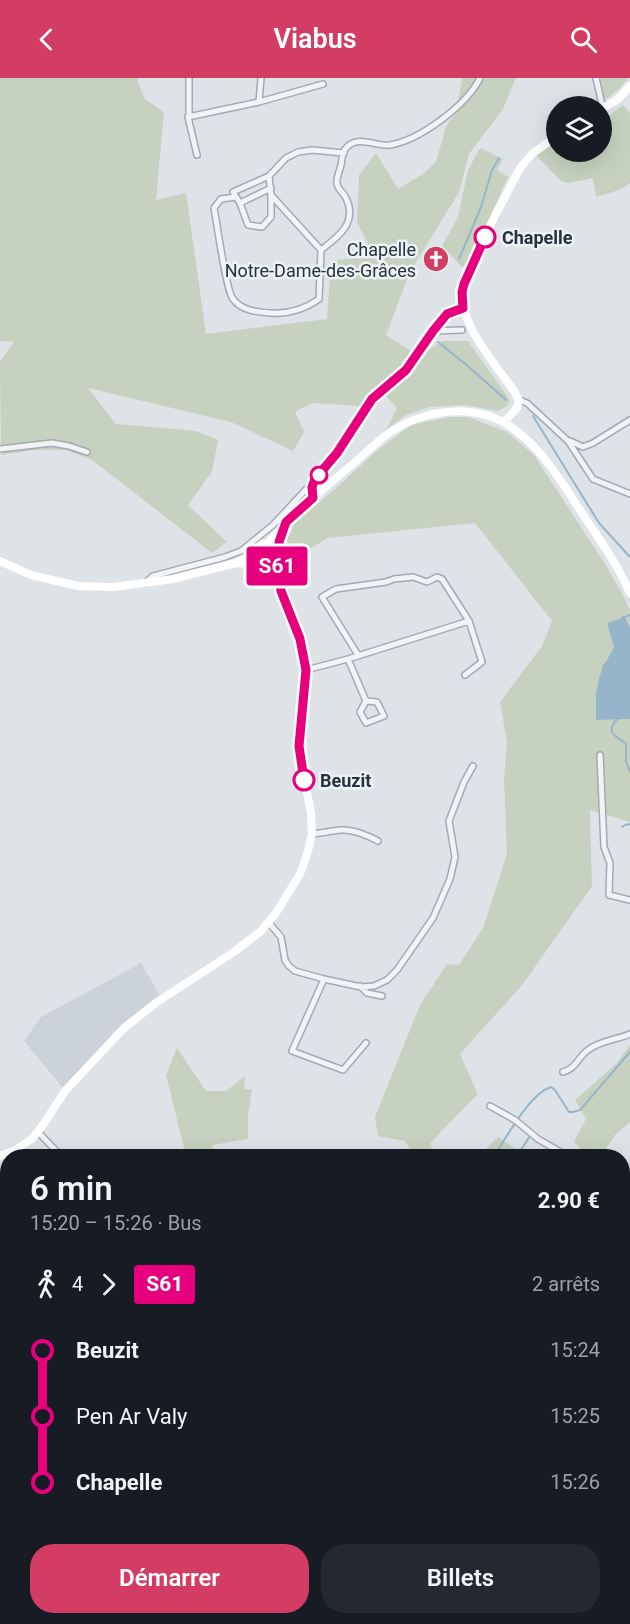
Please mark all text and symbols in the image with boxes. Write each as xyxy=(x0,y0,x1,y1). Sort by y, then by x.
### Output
icon: back xyxy=(30,23,63,56)
text: Viabus xyxy=(273,23,357,55)
icon: search xyxy=(567,23,600,56)
map controls xyxy=(546,96,612,162)
button: layers xyxy=(546,96,612,162)
marker: Chapelle xyxy=(474,226,496,248)
place label: Chapelle xyxy=(502,227,573,248)
place label: Chapelle Notre-Dame-des-Grâces xyxy=(225,239,416,281)
church icon: Chapelle Notre-Dame-des-Grâces xyxy=(421,244,451,274)
unlabelled marker xyxy=(310,466,328,484)
line badge: S61 xyxy=(242,546,312,586)
text: S61 xyxy=(258,554,296,578)
marker: Beuzit xyxy=(293,769,315,791)
place label: Beuzit xyxy=(320,770,371,791)
text: 6 min xyxy=(30,1169,113,1208)
text: 2.90 € xyxy=(538,1188,600,1213)
text: 15:20 – 15:26 · Bus xyxy=(30,1211,202,1235)
icon: walk xyxy=(30,1268,63,1301)
icon: forward xyxy=(92,1268,125,1301)
text: 4 xyxy=(72,1272,83,1296)
text: S61 xyxy=(146,1272,183,1296)
text: 2 arrêts xyxy=(532,1272,600,1296)
text: Beuzit xyxy=(76,1338,139,1363)
text: 15:24 xyxy=(550,1338,600,1362)
text: Pen Ar Valy xyxy=(76,1404,188,1429)
text: 15:25 xyxy=(550,1404,600,1428)
text: Chapelle xyxy=(76,1470,162,1495)
text: 15:26 xyxy=(550,1470,600,1494)
button: Démarrer xyxy=(30,1544,309,1613)
button: Billets xyxy=(321,1544,600,1613)

